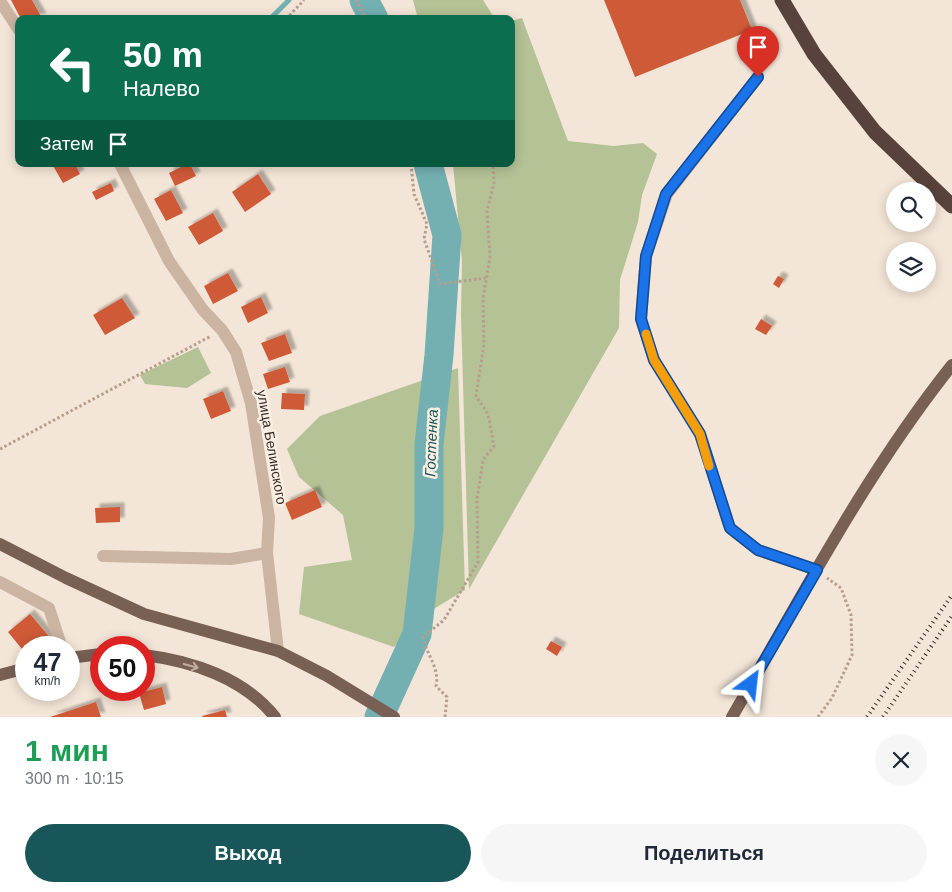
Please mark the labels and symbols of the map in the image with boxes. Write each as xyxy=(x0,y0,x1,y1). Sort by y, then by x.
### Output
pin xyxy=(737,26,779,77)
street label: улица Белинского xyxy=(254,388,290,506)
water label: Гостенка xyxy=(421,409,441,477)
speed limit sign: 50 xyxy=(90,636,155,701)
position arrow xyxy=(724,657,776,709)
one-way arrow xyxy=(183,661,199,671)

